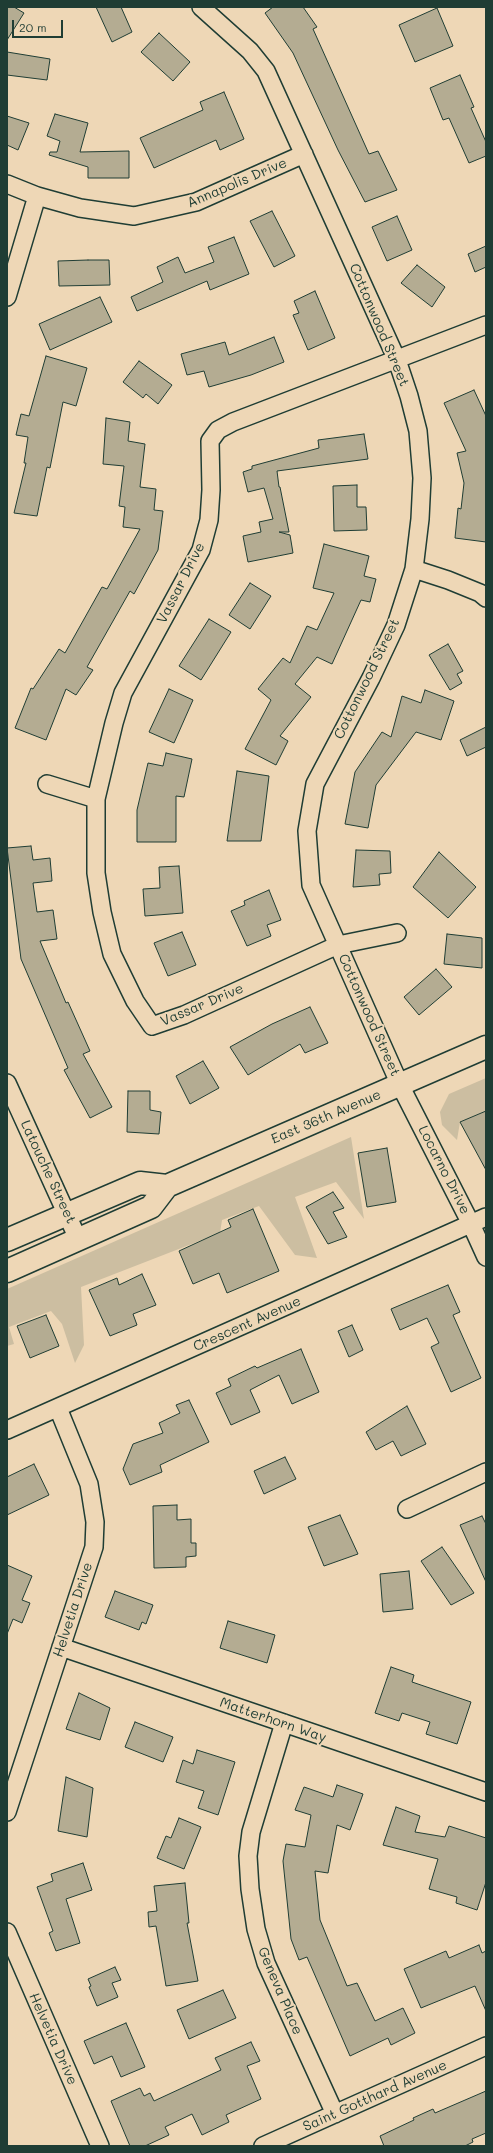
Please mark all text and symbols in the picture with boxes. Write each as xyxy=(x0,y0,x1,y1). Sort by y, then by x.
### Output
scale bar xyxy=(14,12,65,38)
text: 20 m xyxy=(19,19,47,35)
street label: Annapolis Drive xyxy=(184,154,290,212)
street label: Cottonwood Street xyxy=(345,261,413,389)
street label: Vassar Drive xyxy=(153,540,209,626)
street label: Cottonwood Street xyxy=(331,616,403,742)
street label: Cottonwood Street xyxy=(334,951,404,1079)
street label: Vassar Drive xyxy=(158,980,246,1030)
street label: East 36th Avenue xyxy=(268,1086,384,1148)
street label: Latouche Street xyxy=(17,1118,79,1226)
street label: Locarno Drive xyxy=(414,1123,474,1217)
street label: Crescent Avenue xyxy=(190,1293,304,1355)
street label: Helvetia Drive xyxy=(50,1560,96,1660)
street label: Matterhorn Way xyxy=(217,1694,329,1746)
street label: Geneva Place xyxy=(254,1945,306,2037)
street label: Helvetia Drive xyxy=(25,1990,81,2088)
street label: Saint Gotthard Avenue xyxy=(300,2057,450,2135)

